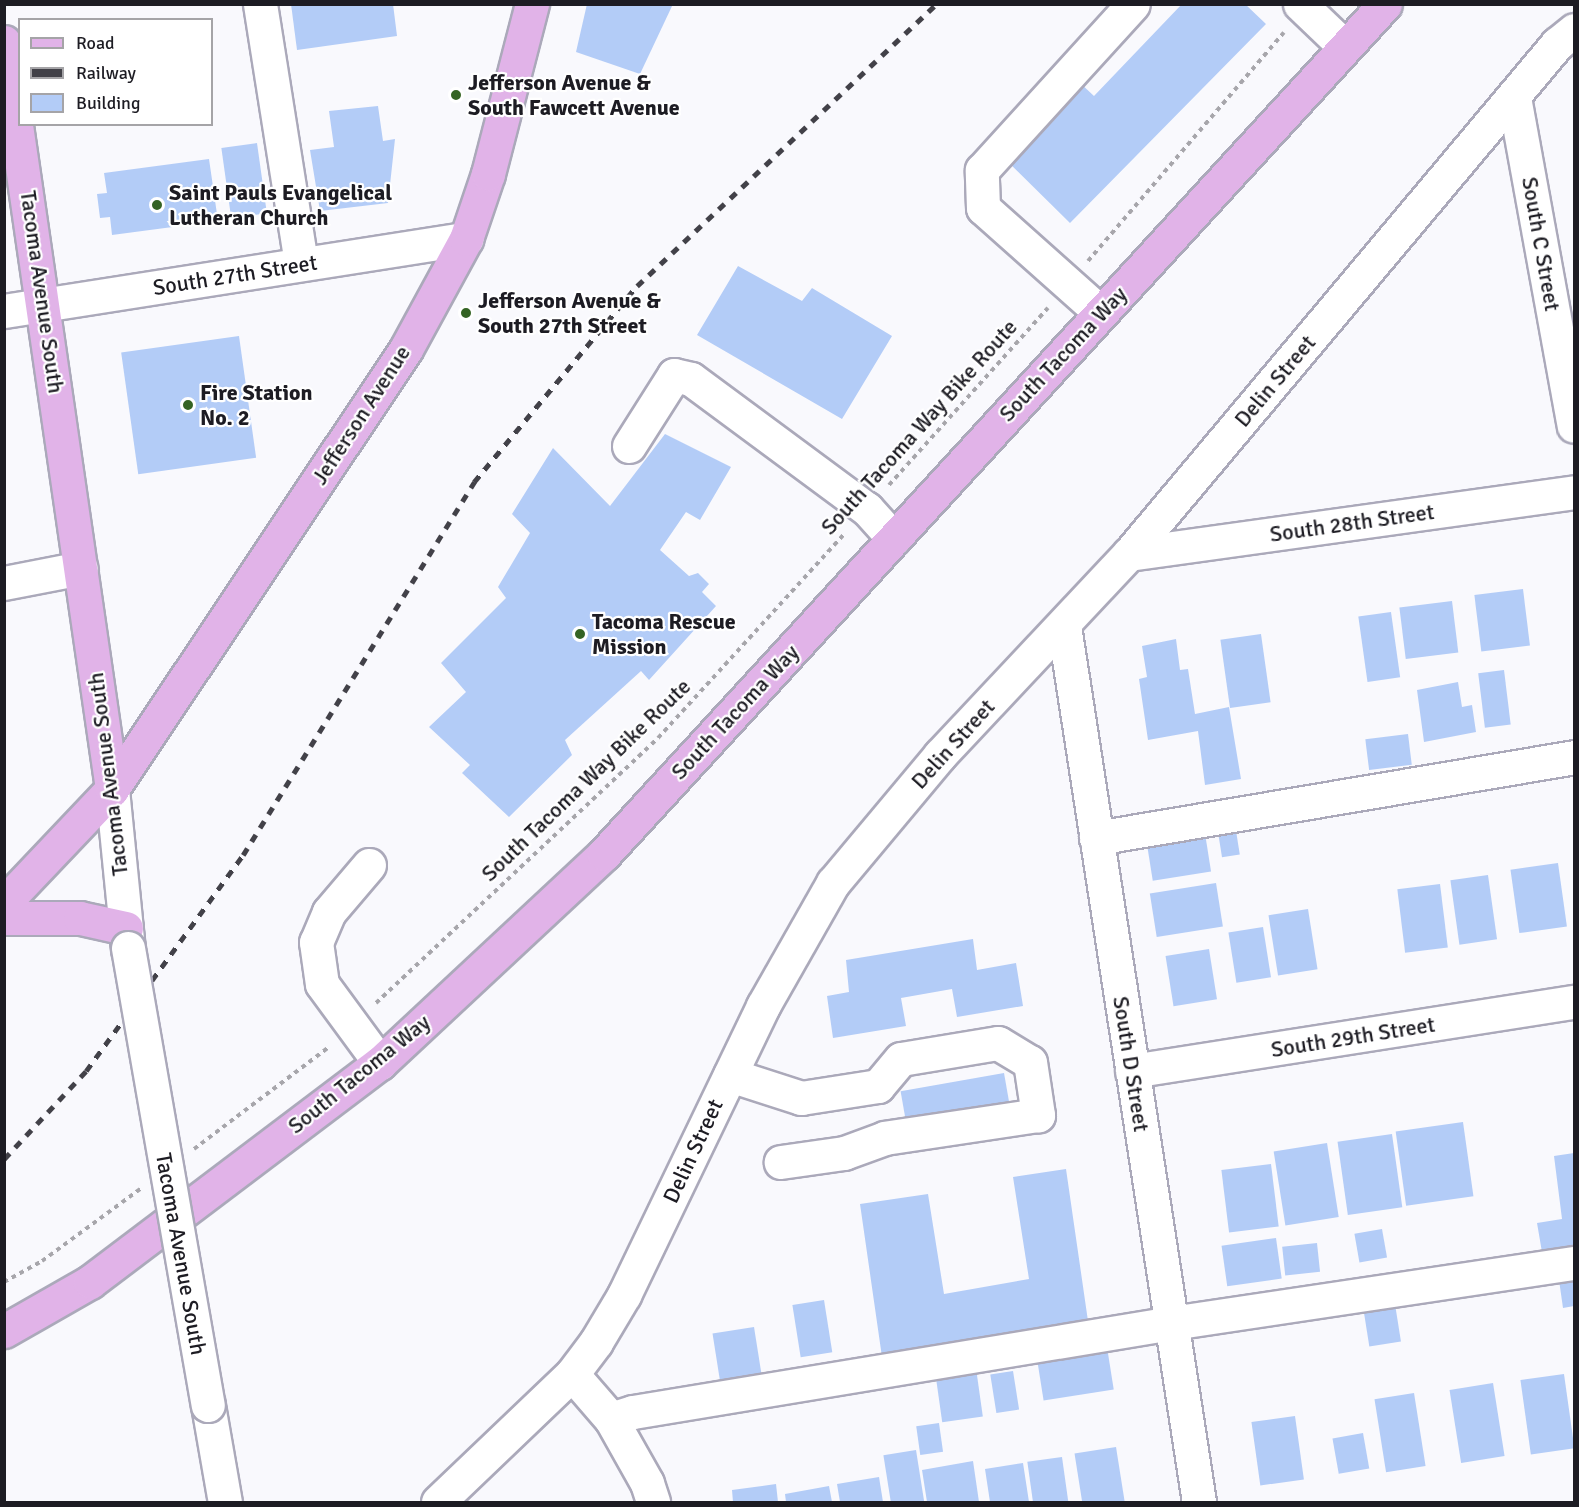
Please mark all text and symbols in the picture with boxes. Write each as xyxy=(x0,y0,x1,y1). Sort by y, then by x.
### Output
legend xyxy=(18,18,213,126)
text: Road xyxy=(76,32,115,54)
text: Railway xyxy=(76,62,136,84)
place label: Jefferson Avenue & South Fawcett Avenue xyxy=(468,69,680,120)
marker: Jefferson Avenue & South Fawcett Avenue xyxy=(449,88,463,102)
text: Building xyxy=(76,92,140,114)
street label: South C Street xyxy=(1516,175,1566,313)
place label: Saint Pauls Evangelical Lutheran Church xyxy=(169,179,392,230)
street label: Tacoma Avenue South xyxy=(15,189,69,395)
marker: Saint Pauls Evangelical Lutheran Church xyxy=(150,198,164,212)
street label: South 27th Street xyxy=(151,249,319,301)
street label: South Tacoma Way xyxy=(994,281,1132,427)
place label: Jefferson Avenue & South 27th Street xyxy=(478,287,661,338)
marker: Jefferson Avenue & South 27th Street xyxy=(459,306,473,320)
street label: South Tacoma Way Bike Route xyxy=(815,314,1023,540)
street label: Delin Street xyxy=(1229,330,1321,432)
street label: Jefferson Avenue xyxy=(306,340,416,490)
place label: Fire Station No. 2 xyxy=(200,379,312,430)
marker: Fire Station No. 2 xyxy=(181,398,195,412)
street label: South 28th Street xyxy=(1268,498,1436,548)
place label: Tacoma Rescue Mission xyxy=(592,608,736,660)
marker: Tacoma Rescue Mission xyxy=(573,627,587,641)
street label: South Tacoma Way xyxy=(666,639,804,785)
street label: Tacoma Avenue South xyxy=(82,671,134,877)
street label: South Tacoma Way Bike Route xyxy=(476,673,696,887)
street label: Delin Street xyxy=(906,694,1000,794)
street label: South D Street xyxy=(1107,994,1155,1134)
street label: South Tacoma Way xyxy=(283,1009,435,1139)
street label: South 29th Street xyxy=(1269,1011,1437,1063)
street label: Delin Street xyxy=(657,1095,729,1207)
street label: Tacoma Avenue South xyxy=(150,1151,212,1357)

